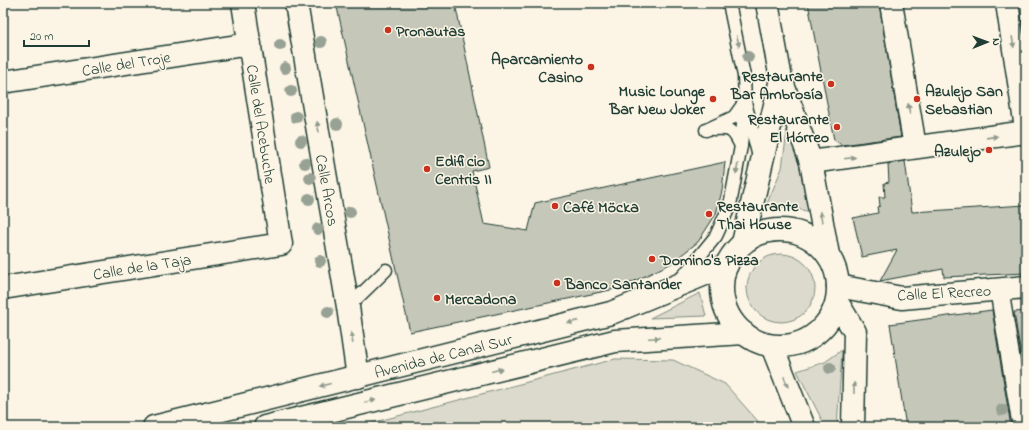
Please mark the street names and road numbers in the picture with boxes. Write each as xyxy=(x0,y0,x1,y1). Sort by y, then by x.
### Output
street label: Calle del Troje xyxy=(80,46,173,84)
street label: Calle del Acebuche xyxy=(239,63,281,186)
street label: Calle Arcos xyxy=(308,153,344,228)
street label: Calle de la Taja xyxy=(91,248,193,288)
street label: Calle El Recreo xyxy=(897,280,992,308)
street label: Avenida de Canal Sur xyxy=(372,328,515,386)

